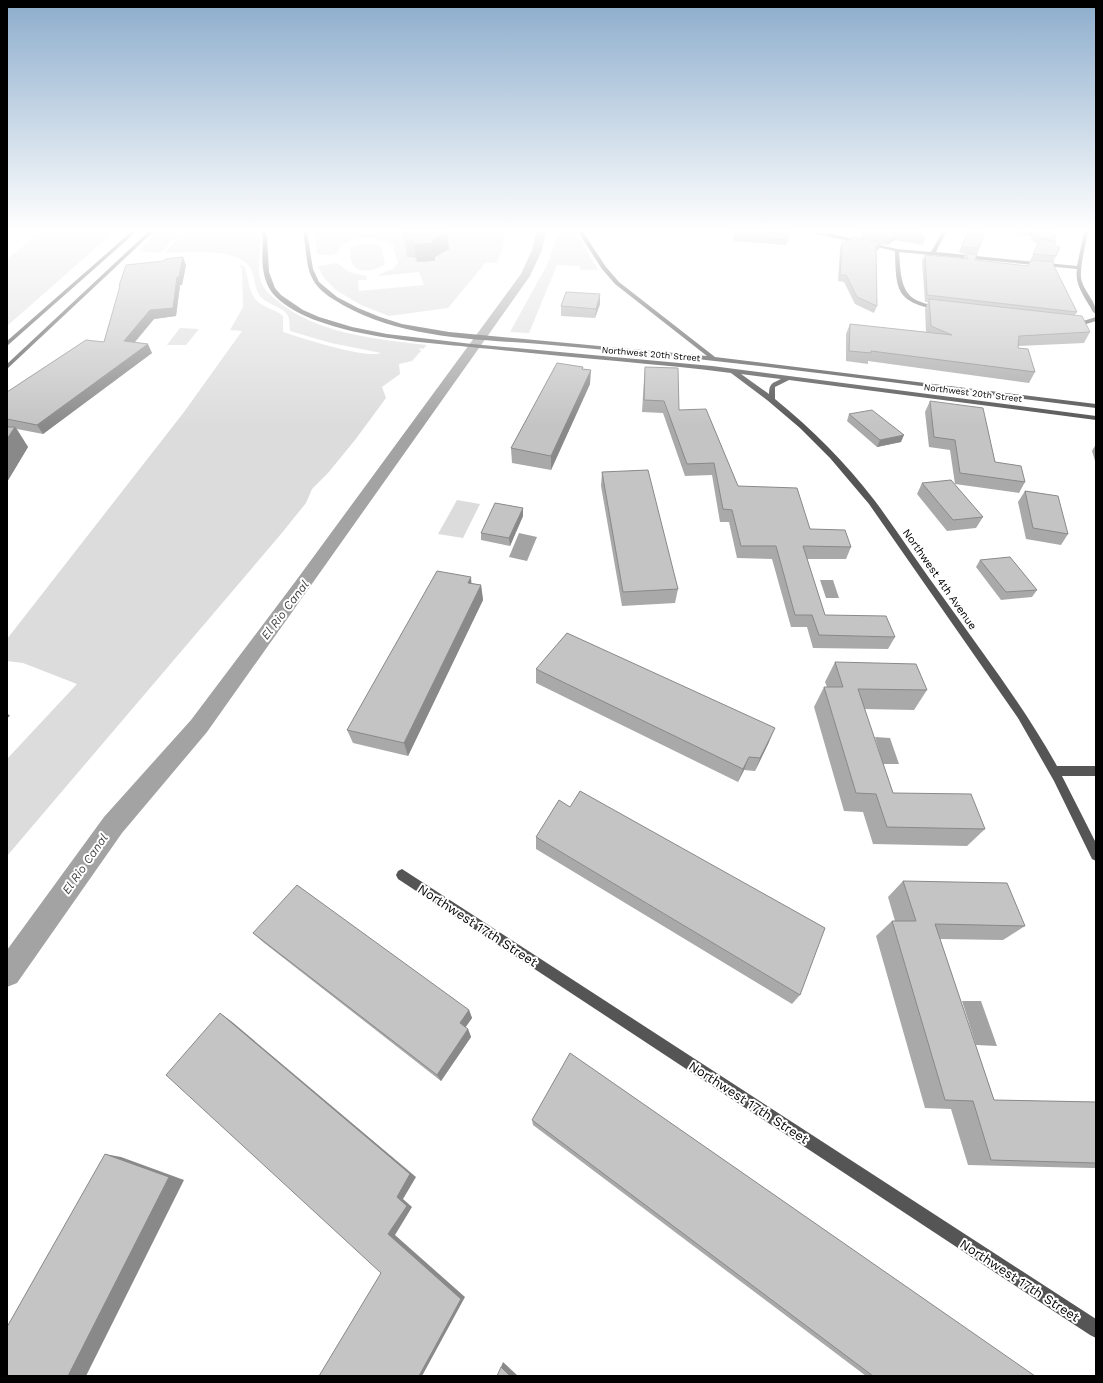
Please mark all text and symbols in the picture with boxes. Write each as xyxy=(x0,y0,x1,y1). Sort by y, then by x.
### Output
street label: Northwest 20th Street xyxy=(601,345,701,363)
street label: Northwest 20th Street xyxy=(923,382,1023,404)
street label: Northwest 4th Avenue xyxy=(900,526,979,632)
water label: El Rio Canal xyxy=(258,577,312,642)
water label: El Rio Canal xyxy=(59,831,111,897)
street label: Northwest 17th Street xyxy=(415,881,541,970)
street label: Northwest 17th Street xyxy=(686,1058,812,1147)
street label: Northwest 17th Street xyxy=(957,1236,1083,1325)

